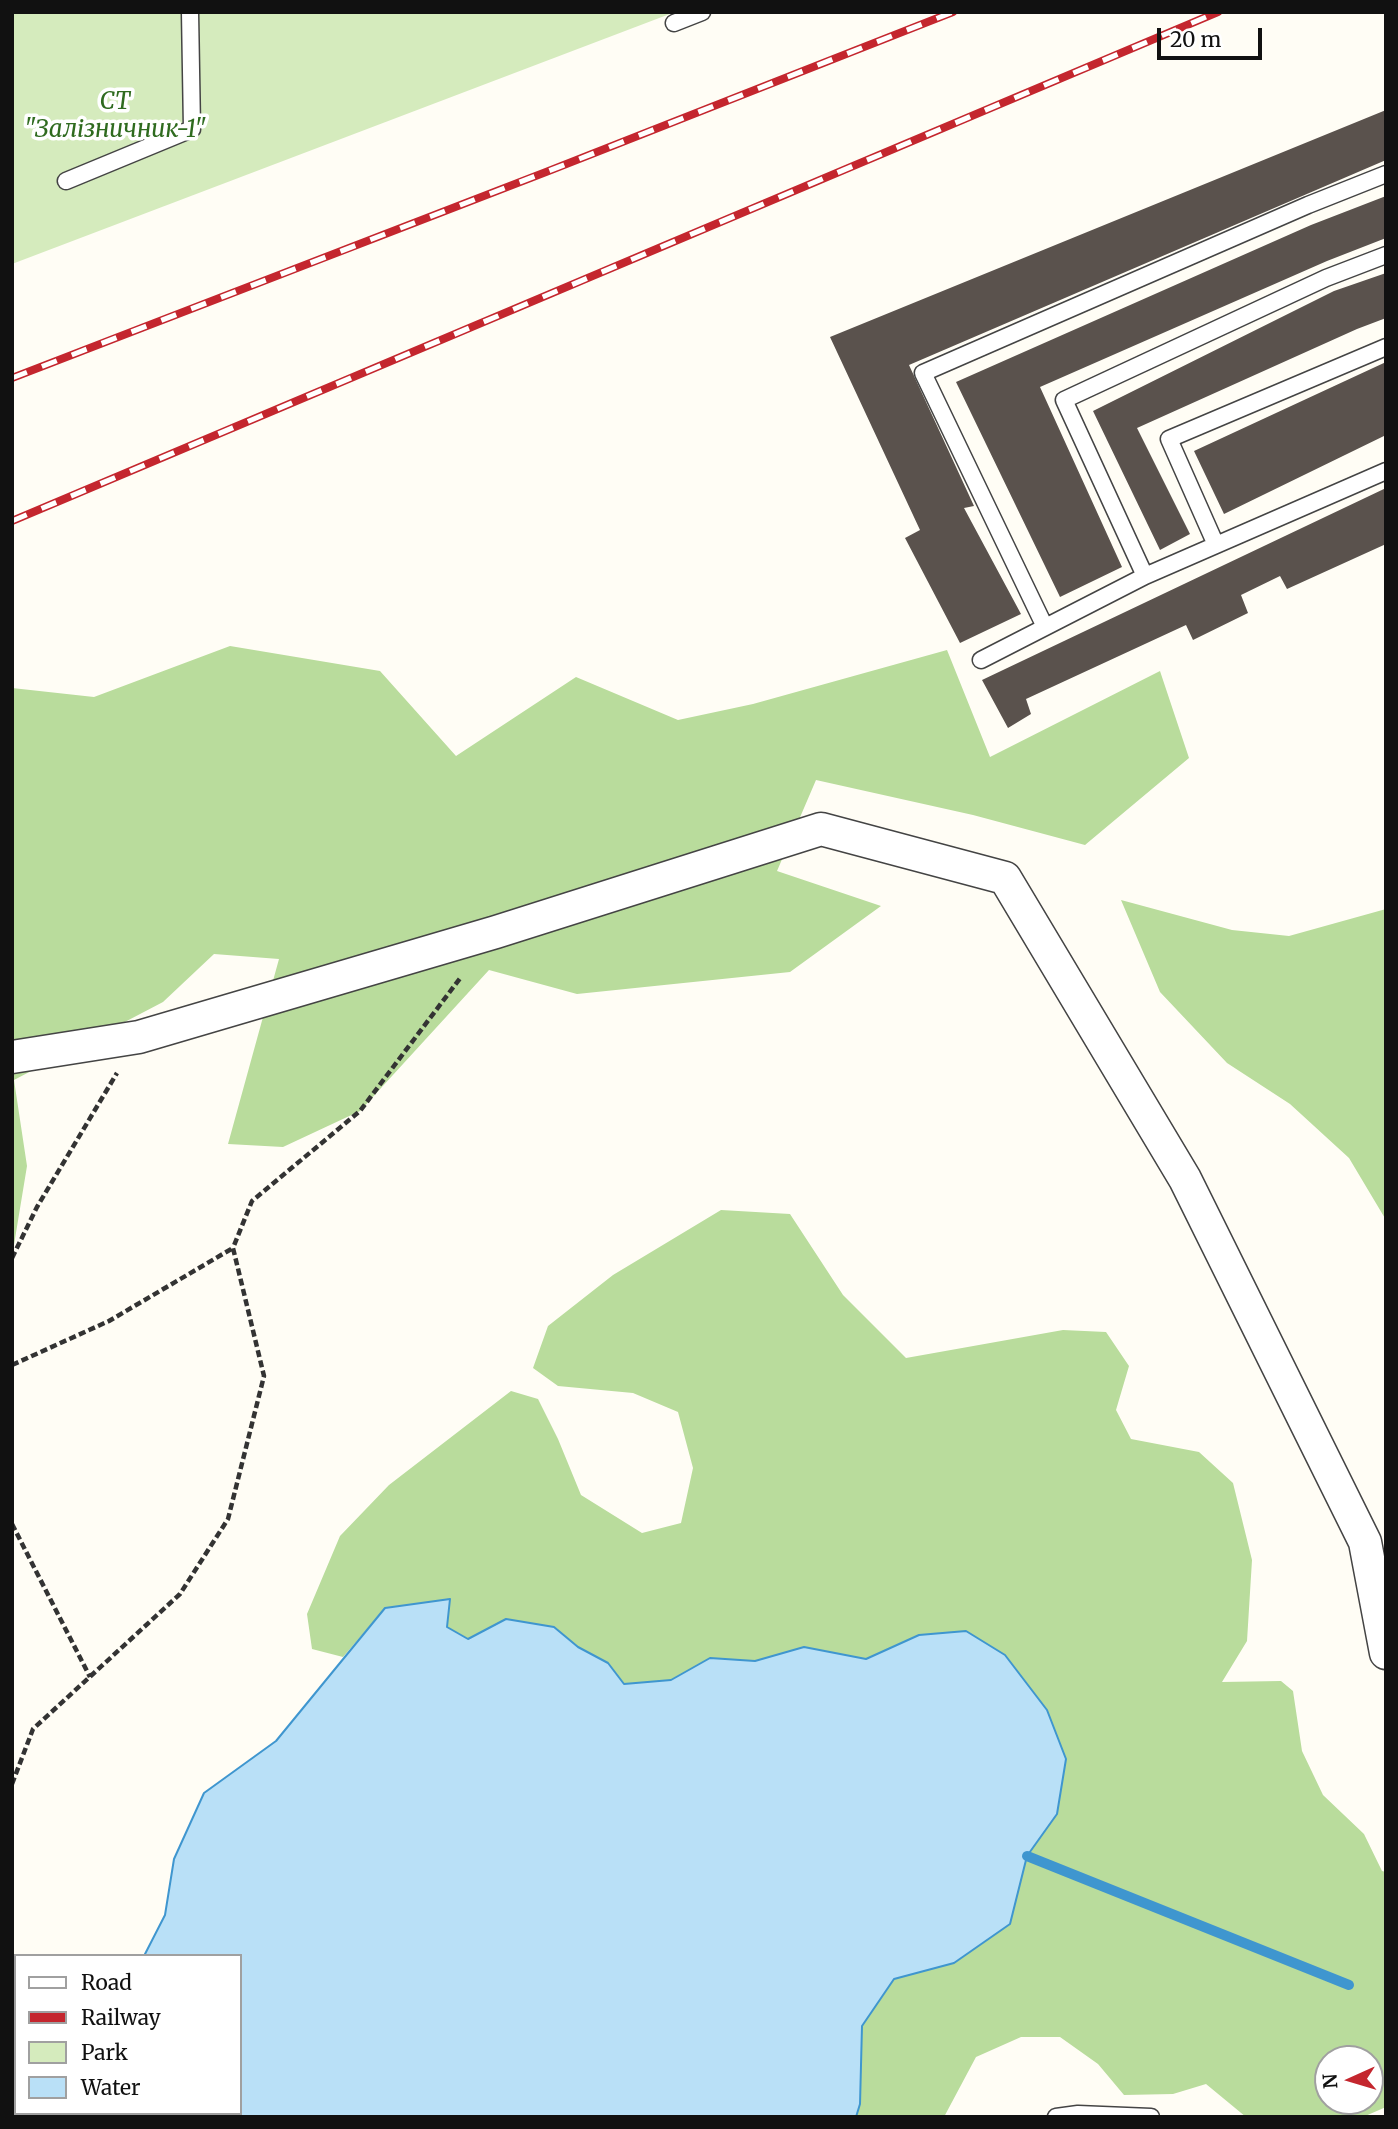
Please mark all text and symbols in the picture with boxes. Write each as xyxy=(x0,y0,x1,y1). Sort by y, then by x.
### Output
scale bar xyxy=(1160,14,1265,58)
text: 20 m xyxy=(1170,26,1221,53)
park label: СТ "Залізничник-1" xyxy=(24,88,206,144)
legend xyxy=(14,1954,242,2115)
text: Road xyxy=(81,1969,132,1996)
text: Railway xyxy=(81,2004,161,2031)
text: Park xyxy=(81,2039,128,2066)
north arrow xyxy=(1314,2045,1384,2115)
text: N xyxy=(1318,2073,1343,2090)
text: Water xyxy=(81,2074,140,2101)

